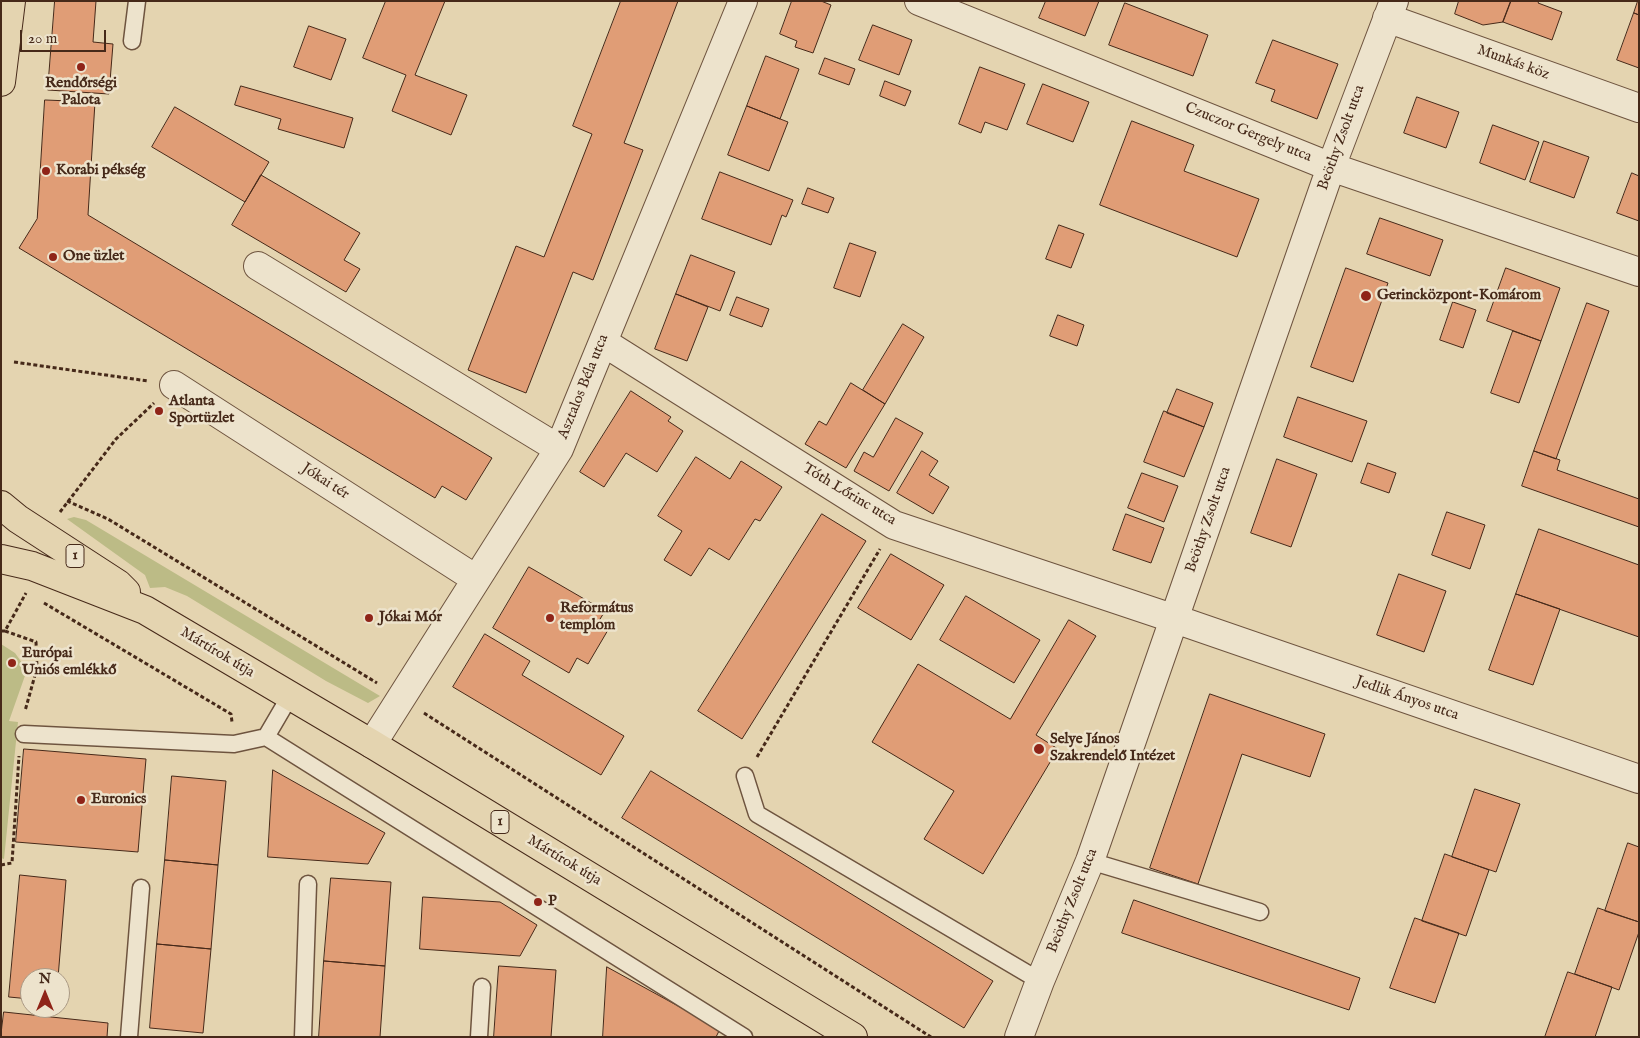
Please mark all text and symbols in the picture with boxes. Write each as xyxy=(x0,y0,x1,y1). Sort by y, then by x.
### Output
scale bar xyxy=(22,20,109,52)
text: 20 m xyxy=(28,29,57,48)
street label: Munkás köz xyxy=(1474,42,1552,84)
marker: Rendőrségi Palota xyxy=(75,61,87,73)
place label: Rendőrségi Palota xyxy=(45,75,117,110)
street label: Beöthy Zsolt utca xyxy=(1315,83,1369,193)
street label: Czuczor Gergely utca xyxy=(1182,99,1314,167)
place label: Korabi pékség xyxy=(56,162,145,180)
marker: Korabi pékség xyxy=(40,165,52,177)
place label: One üzlet xyxy=(63,248,124,266)
marker: One üzlet xyxy=(47,251,59,263)
place label: Gerincközpont-Komárom xyxy=(1377,287,1541,305)
marker: Gerincközpont-Komárom xyxy=(1359,289,1373,303)
street label: Asztalos Béla utca xyxy=(555,332,613,442)
place label: Atlanta Sportüzlet xyxy=(169,393,234,428)
marker: Atlanta Sportüzlet xyxy=(153,405,165,417)
street label: Jókai tér xyxy=(298,460,352,504)
street label: Tóth Lőrinc utca xyxy=(799,460,899,530)
street label: Beöthy Zsolt utca xyxy=(1182,465,1236,575)
road number: 1 xyxy=(66,544,84,568)
place label: Református templom xyxy=(560,600,633,635)
place label: Jókai Mór xyxy=(379,609,442,627)
marker: Jókai Mór xyxy=(363,612,375,624)
marker: Református templom xyxy=(544,612,556,624)
street label: Mártírok útja xyxy=(177,624,257,682)
place label: Európai Uniós emlékkő xyxy=(22,645,116,680)
marker: Európai Uniós emlékkő xyxy=(6,657,18,669)
street label: Jedlik Ányos utca xyxy=(1353,673,1461,725)
place label: Selye János Szakrendelő Intézet xyxy=(1050,731,1175,766)
marker: Selye János Szakrendelő Intézet xyxy=(1032,742,1046,756)
place label: Euronics xyxy=(91,791,146,809)
marker: Euronics xyxy=(75,794,87,806)
road number: 1 xyxy=(491,810,509,834)
street label: Mártírok útja xyxy=(524,832,604,890)
street label: Beöthy Zsolt utca xyxy=(1044,846,1102,956)
place label: P xyxy=(548,893,557,911)
marker: P xyxy=(532,896,544,908)
north arrow xyxy=(20,968,70,1018)
text: N xyxy=(39,970,51,988)

